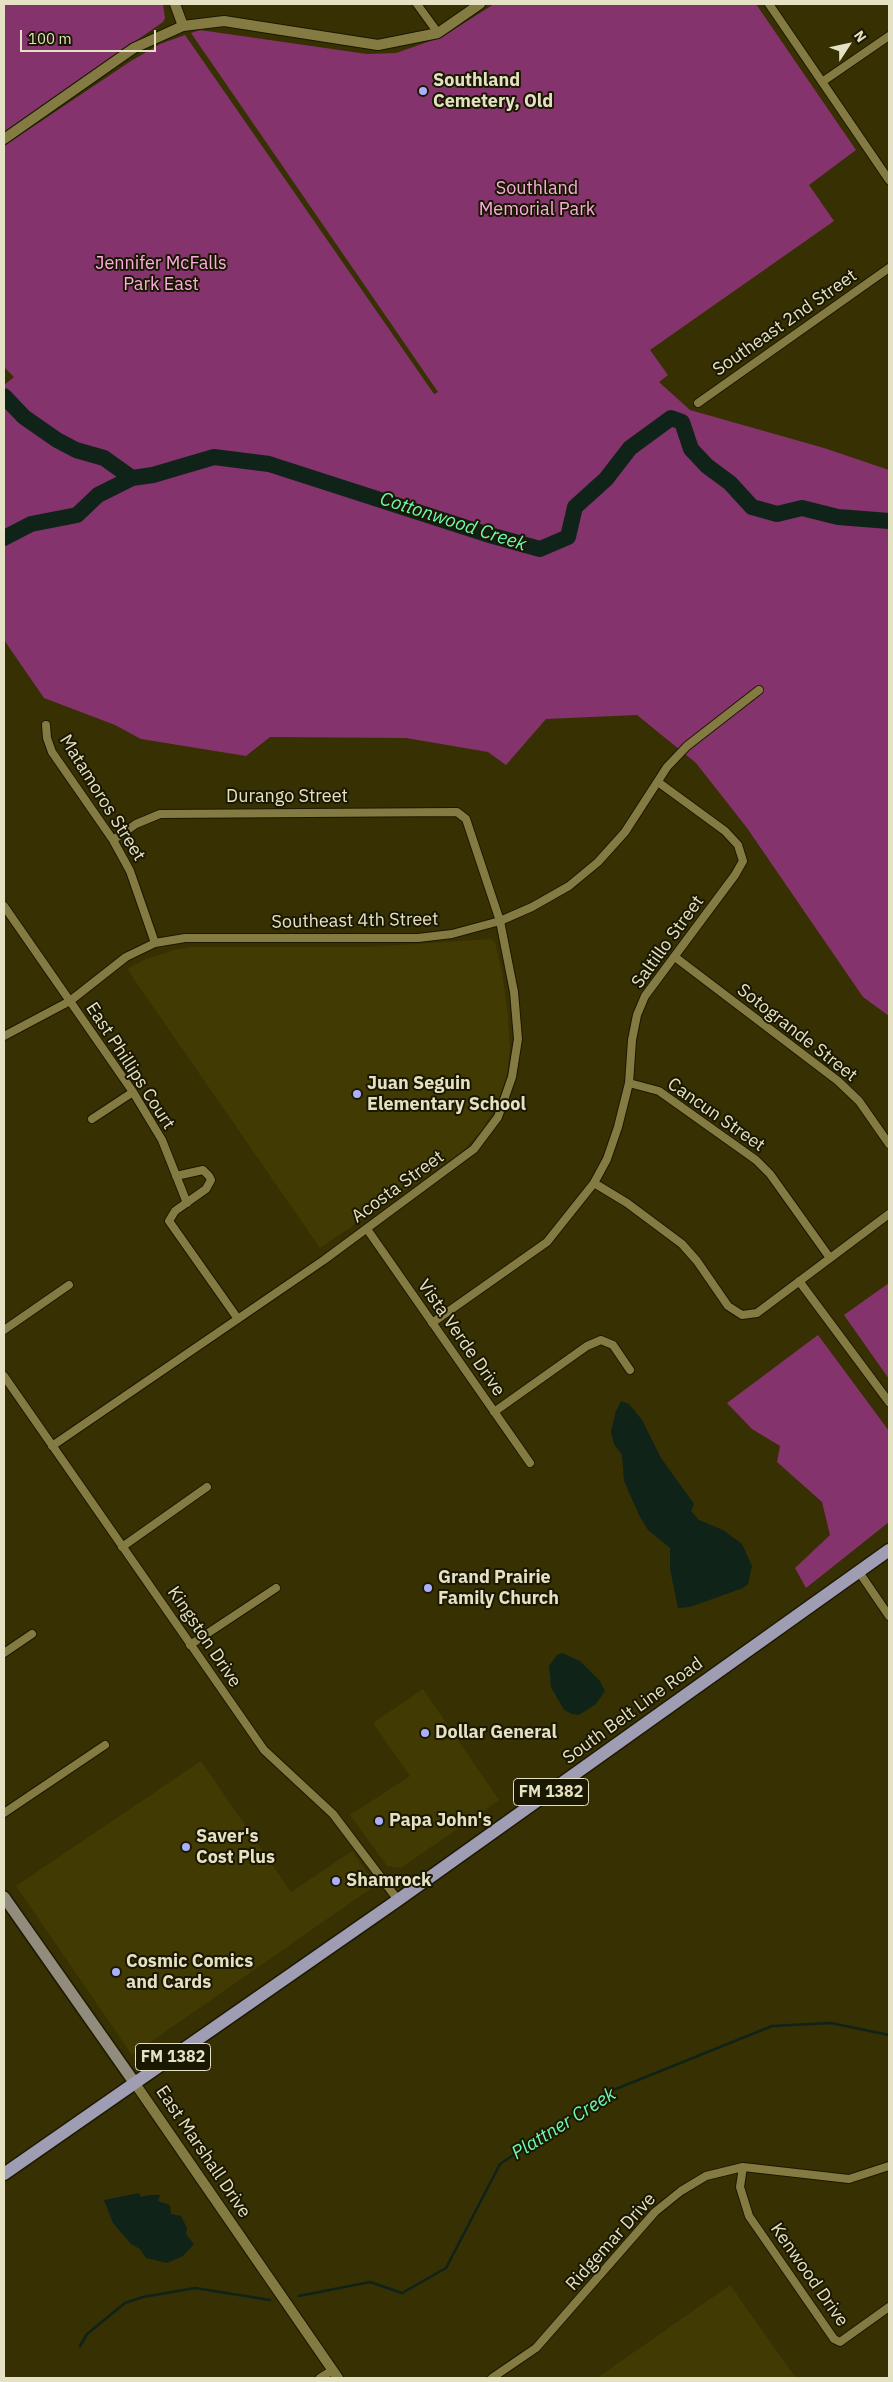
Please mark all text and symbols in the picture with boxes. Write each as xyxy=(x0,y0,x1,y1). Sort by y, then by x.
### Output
scale bar xyxy=(22,20,159,52)
north arrow xyxy=(823,20,873,70)
text: N xyxy=(850,27,871,46)
text: 100 m xyxy=(28,29,72,48)
place label: Southland Cemetery, Old xyxy=(433,70,553,112)
marker: Southland Cemetery, Old xyxy=(417,85,429,97)
park label: Southland Memorial Park xyxy=(479,178,595,220)
park label: Jennifer McFalls Park East xyxy=(95,253,227,296)
street label: Southeast 2nd Street xyxy=(709,265,861,381)
water label: Cottonwood Creek xyxy=(377,488,529,556)
street label: Matamoros Street xyxy=(54,731,150,865)
street label: Durango Street xyxy=(226,786,348,808)
street label: Saltillo Street xyxy=(627,892,709,992)
street label: Southeast 4th Street xyxy=(271,909,439,933)
street label: Sotogrande Street xyxy=(733,979,861,1087)
street label: East Phillips Court xyxy=(81,998,179,1134)
place label: Juan Seguin Elementary School xyxy=(367,1073,526,1116)
street label: Cancun Street xyxy=(663,1073,769,1157)
marker: Juan Seguin Elementary School xyxy=(351,1088,363,1100)
street label: Acosta Street xyxy=(348,1146,448,1228)
street label: Vista Verde Drive xyxy=(413,1276,509,1400)
place label: Grand Prairie Family Church xyxy=(438,1567,559,1610)
marker: Grand Prairie Family Church xyxy=(422,1582,434,1594)
street label: Kingston Drive xyxy=(162,1583,246,1691)
street label: South Belt Line Road xyxy=(559,1653,707,1769)
place label: Dollar General xyxy=(435,1722,557,1744)
marker: Dollar General xyxy=(419,1727,431,1739)
road number: FM 1382 xyxy=(514,1778,588,1805)
place label: Papa John's xyxy=(389,1810,492,1832)
marker: Papa John's xyxy=(373,1815,385,1827)
place label: Saver's Cost Plus xyxy=(196,1826,275,1868)
marker: Saver's Cost Plus xyxy=(180,1841,192,1853)
place label: Shamrock xyxy=(346,1870,431,1892)
marker: Shamrock xyxy=(330,1875,342,1887)
place label: Cosmic Comics and Cards xyxy=(126,1951,253,1994)
marker: Cosmic Comics and Cards xyxy=(110,1966,122,1978)
road number: FM 1382 xyxy=(136,2044,210,2070)
street label: East Marshall Drive xyxy=(151,2082,255,2222)
water label: Plattner Creek xyxy=(508,2083,620,2165)
street label: Ridgemar Drive xyxy=(562,2189,660,2295)
street label: Kenwood Drive xyxy=(765,2219,853,2331)

